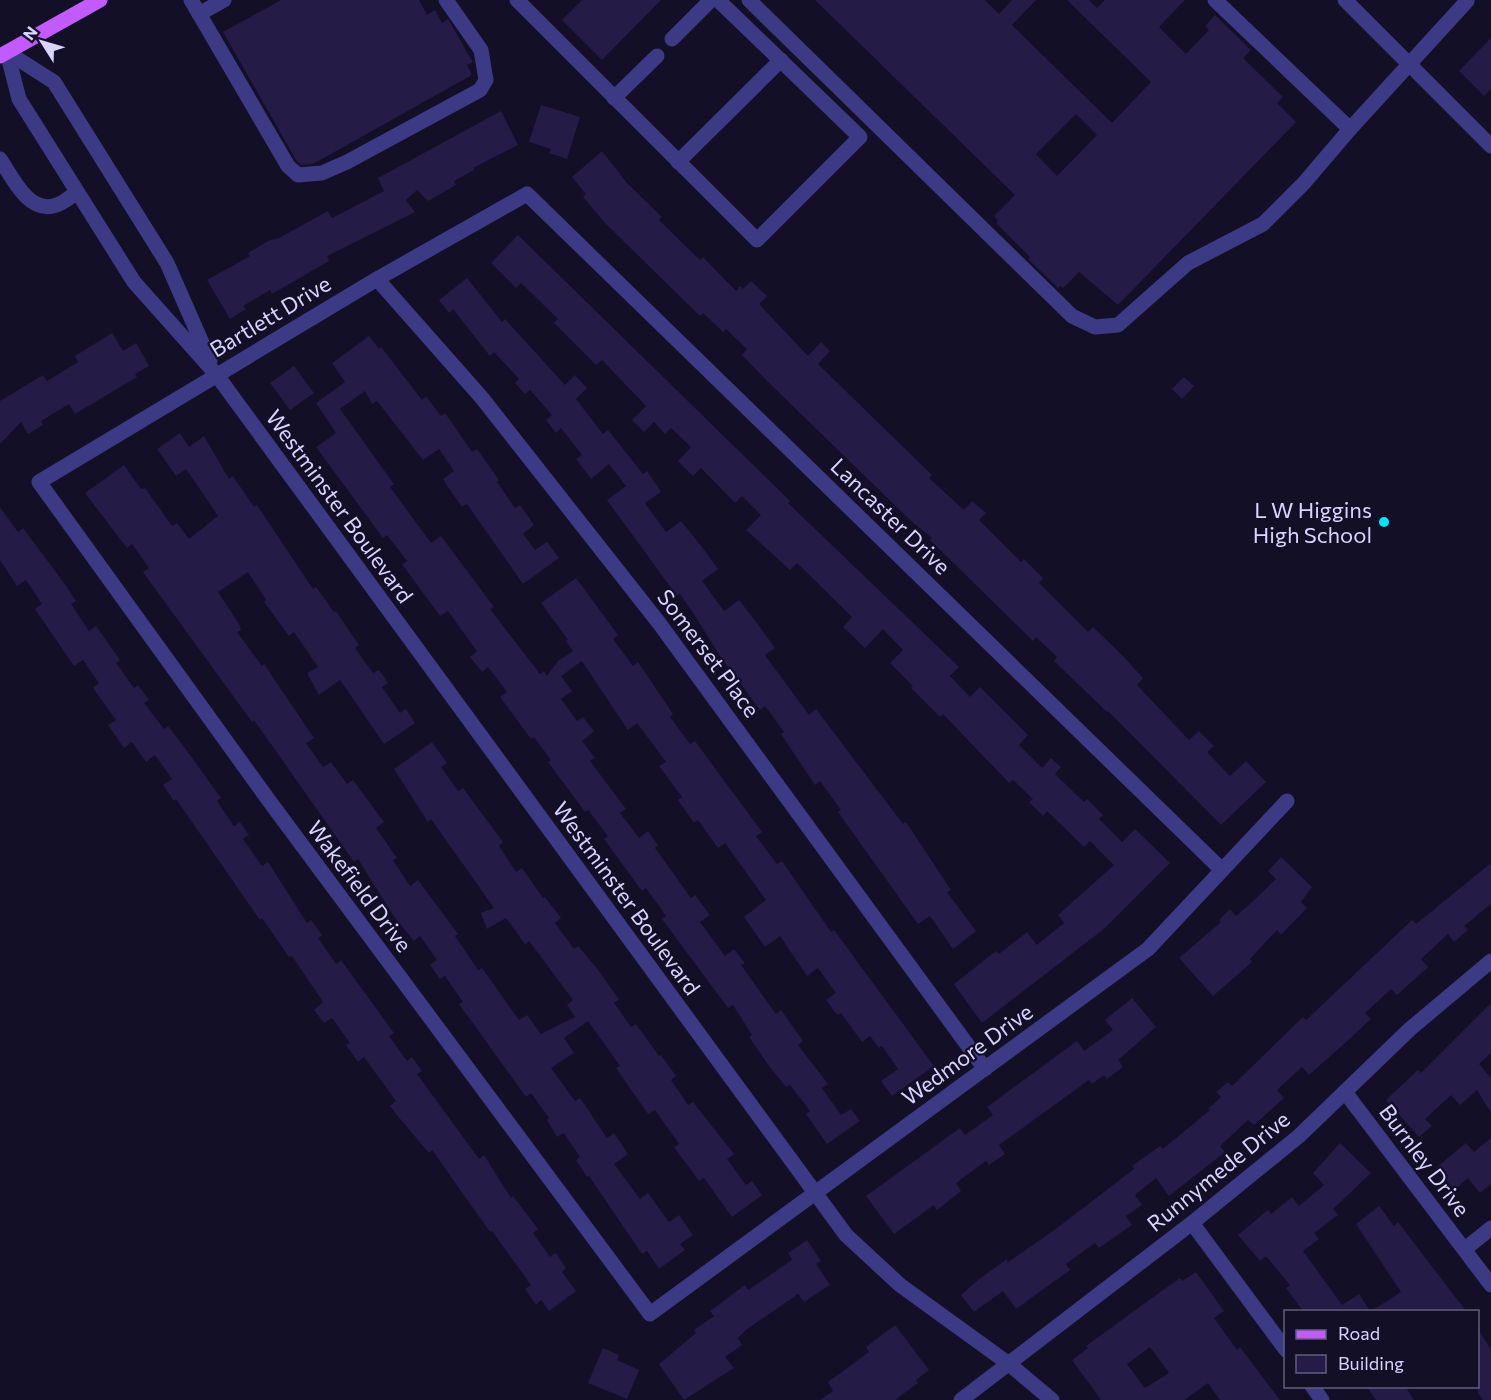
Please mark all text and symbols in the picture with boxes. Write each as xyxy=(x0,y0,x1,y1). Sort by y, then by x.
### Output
north arrow xyxy=(12,12,72,72)
text: N xyxy=(18,22,41,43)
street label: Bartlett Drive xyxy=(205,269,335,363)
street label: Westminster Boulevard xyxy=(261,404,419,608)
street label: Lancaster Drive xyxy=(826,452,956,580)
place label: L W Higgins High School xyxy=(1253,496,1372,548)
marker: L W Higgins High School xyxy=(1377,515,1391,529)
street label: Somerset Place xyxy=(652,584,766,722)
street label: Westminster Boulevard xyxy=(548,796,706,1000)
street label: Wakefield Drive xyxy=(302,815,418,957)
street label: Wedmore Drive xyxy=(896,998,1038,1110)
street label: Burnley Drive xyxy=(1374,1099,1476,1221)
street label: Runnymede Drive xyxy=(1141,1105,1295,1237)
legend xyxy=(1284,1310,1479,1388)
text: Road xyxy=(1338,1322,1380,1344)
text: Building xyxy=(1338,1352,1404,1374)

